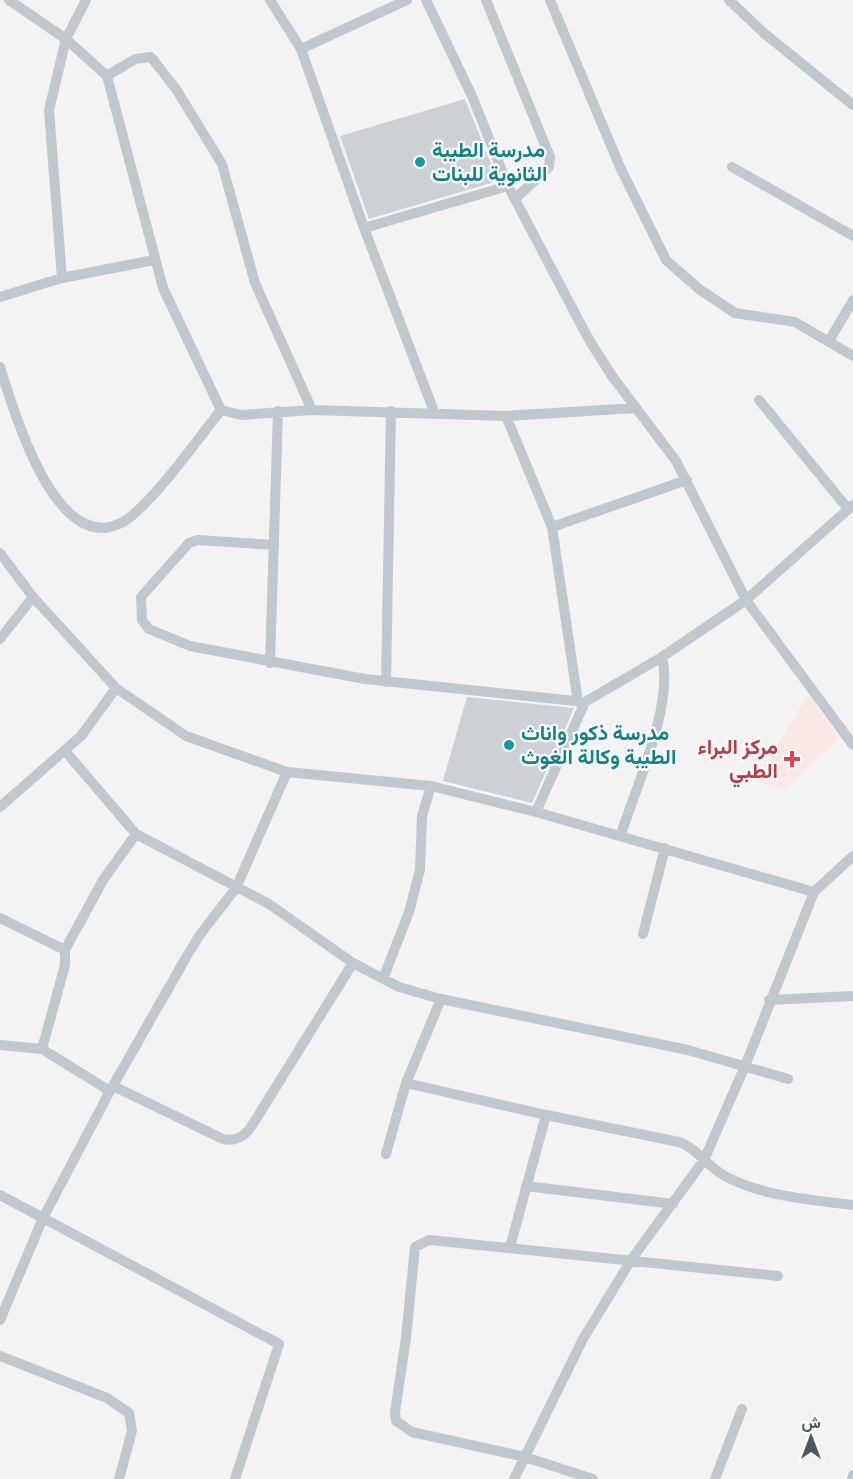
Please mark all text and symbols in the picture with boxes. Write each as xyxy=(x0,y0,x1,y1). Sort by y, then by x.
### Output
place label: مدرسة الطيبة الثانوية للبنات xyxy=(432,137,547,187)
marker: مدرسة الطيبة الثانوية للبنات xyxy=(413,155,427,169)
place label: مدرسة ذكور واناث الطيبة وكالة الغوث xyxy=(521,720,676,770)
place label: مركز البراء الطبي xyxy=(698,734,778,788)
marker: مدرسة ذكور واناث الطيبة وكالة الغوث xyxy=(502,738,516,752)
marker: مركز البراء الطبي xyxy=(783,750,801,768)
north arrow xyxy=(781,1407,841,1467)
text: ش xyxy=(801,1413,821,1432)

